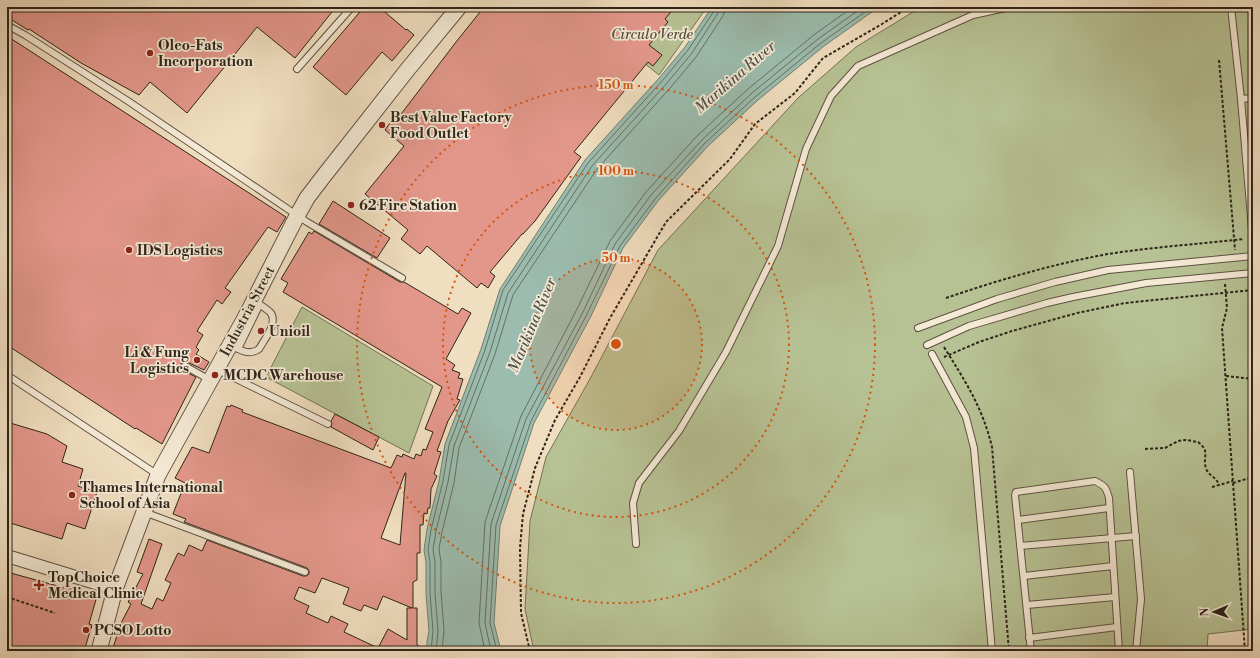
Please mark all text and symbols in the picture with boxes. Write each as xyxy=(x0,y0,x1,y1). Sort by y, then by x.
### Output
park label: Circulo Verde xyxy=(611,26,694,44)
place label: Oleo-Fats Incorporation xyxy=(158,37,253,71)
water label: Marikina River xyxy=(691,37,780,118)
marker: Oleo-Fats Incorporation xyxy=(145,48,155,58)
text: 150 m xyxy=(599,78,633,93)
place label: Best Value Factory Food Outlet xyxy=(390,109,513,143)
marker: Best Value Factory Food Outlet xyxy=(377,120,387,130)
text: 100 m xyxy=(598,164,634,179)
place label: 62 Fire Station xyxy=(359,197,457,215)
marker: 62 Fire Station xyxy=(346,200,356,210)
place label: IDS Logistics xyxy=(137,242,223,260)
marker: IDS Logistics xyxy=(124,245,134,255)
text: 50 m xyxy=(601,251,631,266)
street label: Industria Street xyxy=(217,263,279,360)
water label: Marikina River xyxy=(504,274,561,375)
place label: Unioil xyxy=(269,323,311,341)
marker: Unioil xyxy=(256,326,266,336)
centre of rings xyxy=(609,337,623,351)
place label: Li & Fung Logistics xyxy=(124,344,190,378)
marker: Li & Fung Logistics xyxy=(192,355,202,365)
place label: MCDC Warehouse xyxy=(223,367,344,385)
marker: MCDC Warehouse xyxy=(210,370,220,380)
place label: Thames International School of Asia xyxy=(80,479,223,513)
marker: Thames International School of Asia xyxy=(67,490,77,500)
place label: TopChoice Medical Clinic xyxy=(48,569,143,603)
marker: TopChoice Medical Clinic xyxy=(33,579,45,591)
north arrow xyxy=(1194,592,1234,632)
text: N xyxy=(1198,607,1212,617)
place label: PCSO Lotto xyxy=(94,622,171,640)
marker: PCSO Lotto xyxy=(81,625,91,635)

